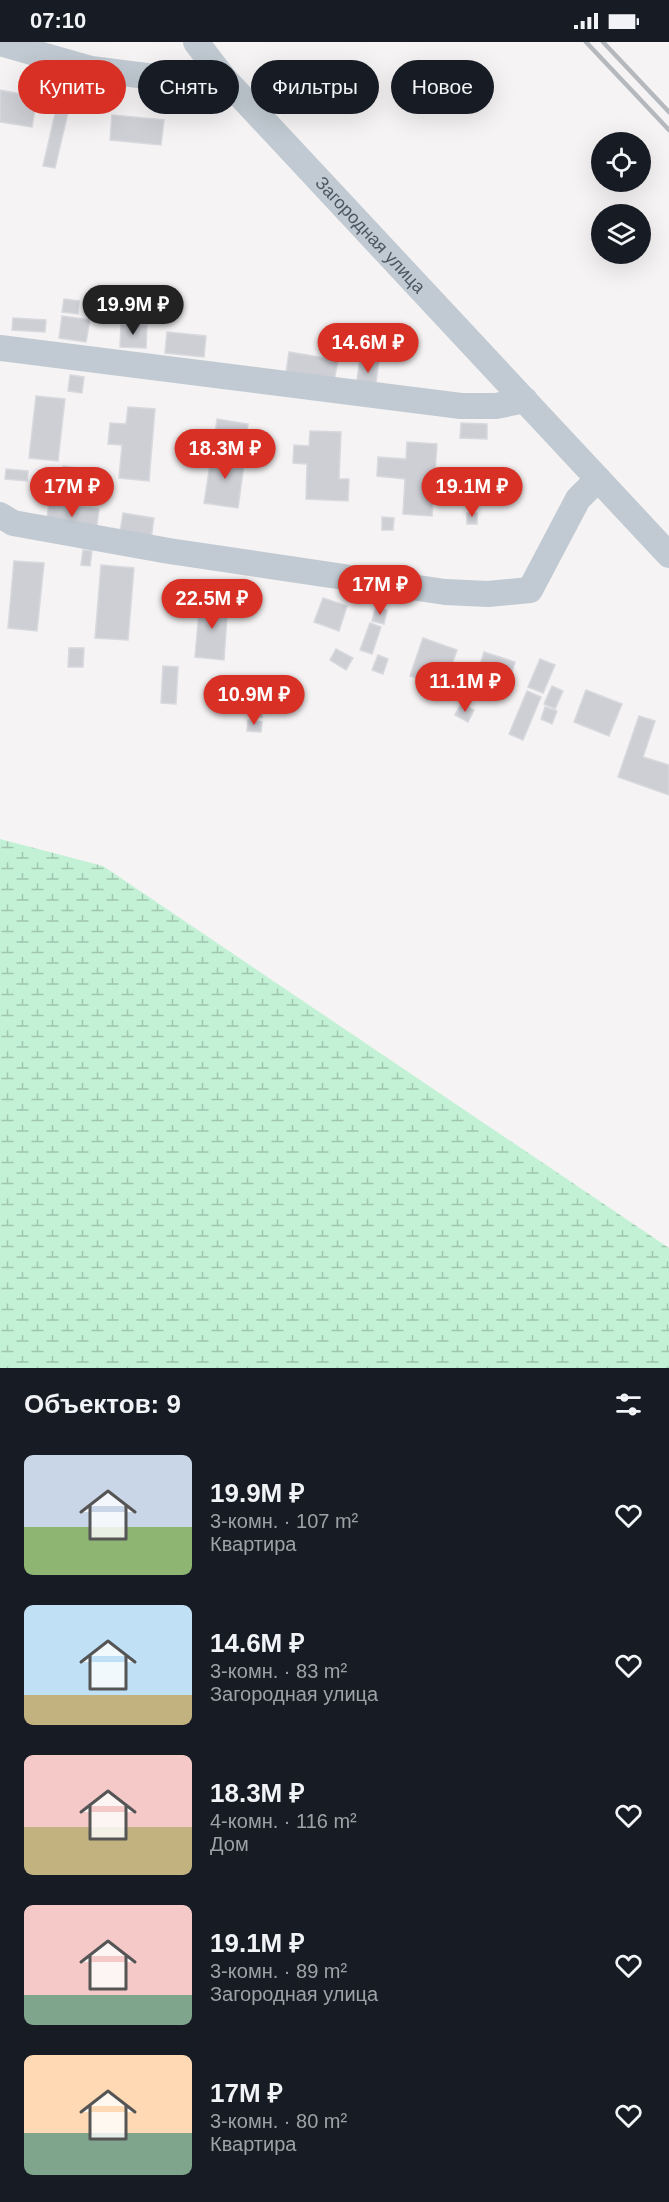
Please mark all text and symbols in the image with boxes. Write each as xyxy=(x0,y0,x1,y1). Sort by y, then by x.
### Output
text: 07:10 xyxy=(30,8,86,33)
chip: Купить xyxy=(18,60,126,114)
chip: Снять xyxy=(138,60,239,114)
chip: Фильтры xyxy=(251,60,379,114)
chip: Новое xyxy=(391,60,494,114)
map controls xyxy=(591,132,651,264)
button: locate xyxy=(591,132,651,192)
street label: Загородная улица xyxy=(311,173,430,298)
button: layers xyxy=(591,204,651,264)
pin: 19.9M ₽ xyxy=(78,285,188,336)
text: 19.9M ₽ xyxy=(97,293,169,315)
pin: 14.6M ₽ xyxy=(313,323,423,374)
text: 14.6M ₽ xyxy=(332,331,404,353)
pin: 18.3M ₽ xyxy=(170,429,280,480)
text: 18.3M ₽ xyxy=(189,437,261,459)
pin: 17M ₽ xyxy=(30,467,114,518)
pin: 19.1M ₽ xyxy=(417,467,527,518)
text: 17M ₽ xyxy=(44,475,100,497)
text: 19.1M ₽ xyxy=(436,475,508,497)
pin: 17M ₽ xyxy=(338,565,422,616)
text: 17M ₽ xyxy=(352,573,408,595)
pin: 22.5M ₽ xyxy=(157,579,267,630)
text: 22.5M ₽ xyxy=(176,587,248,609)
pin: 11.1M ₽ xyxy=(410,662,520,713)
text: 11.1M ₽ xyxy=(429,670,501,692)
pin: 10.9M ₽ xyxy=(199,675,309,726)
text: 10.9M ₽ xyxy=(218,683,290,705)
icon: filters xyxy=(612,1388,645,1421)
text: Объектов: 9 xyxy=(24,1389,181,1419)
text: 19.9M ₽ xyxy=(210,1478,305,1508)
icon: home xyxy=(72,1479,144,1551)
icon: heart xyxy=(612,1499,645,1532)
text: 3-комн. · 107 m² xyxy=(210,1510,358,1532)
text: Квартира xyxy=(210,1533,296,1555)
text: 14.6M ₽ xyxy=(210,1628,305,1658)
icon: home xyxy=(72,1629,144,1701)
icon: heart xyxy=(612,1649,645,1682)
text: 3-комн. · 83 m² xyxy=(210,1660,347,1682)
text: Загородная улица xyxy=(210,1683,378,1705)
text: 18.3M ₽ xyxy=(210,1778,305,1808)
icon: home xyxy=(72,1779,144,1851)
icon: heart xyxy=(612,1799,645,1832)
text: 4-комн. · 116 m² xyxy=(210,1810,357,1832)
text: Дом xyxy=(210,1833,249,1855)
text: 19.1M ₽ xyxy=(210,1928,305,1958)
icon: home xyxy=(72,1929,144,2001)
icon: heart xyxy=(612,1949,645,1982)
text: 3-комн. · 89 m² xyxy=(210,1960,347,1982)
text: Загородная улица xyxy=(210,1983,378,2005)
text: 17M ₽ xyxy=(210,2078,283,2108)
icon: home xyxy=(72,2079,144,2151)
icon: heart xyxy=(612,2099,645,2132)
text: 3-комн. · 80 m² xyxy=(210,2110,347,2132)
text: Квартира xyxy=(210,2133,296,2155)

